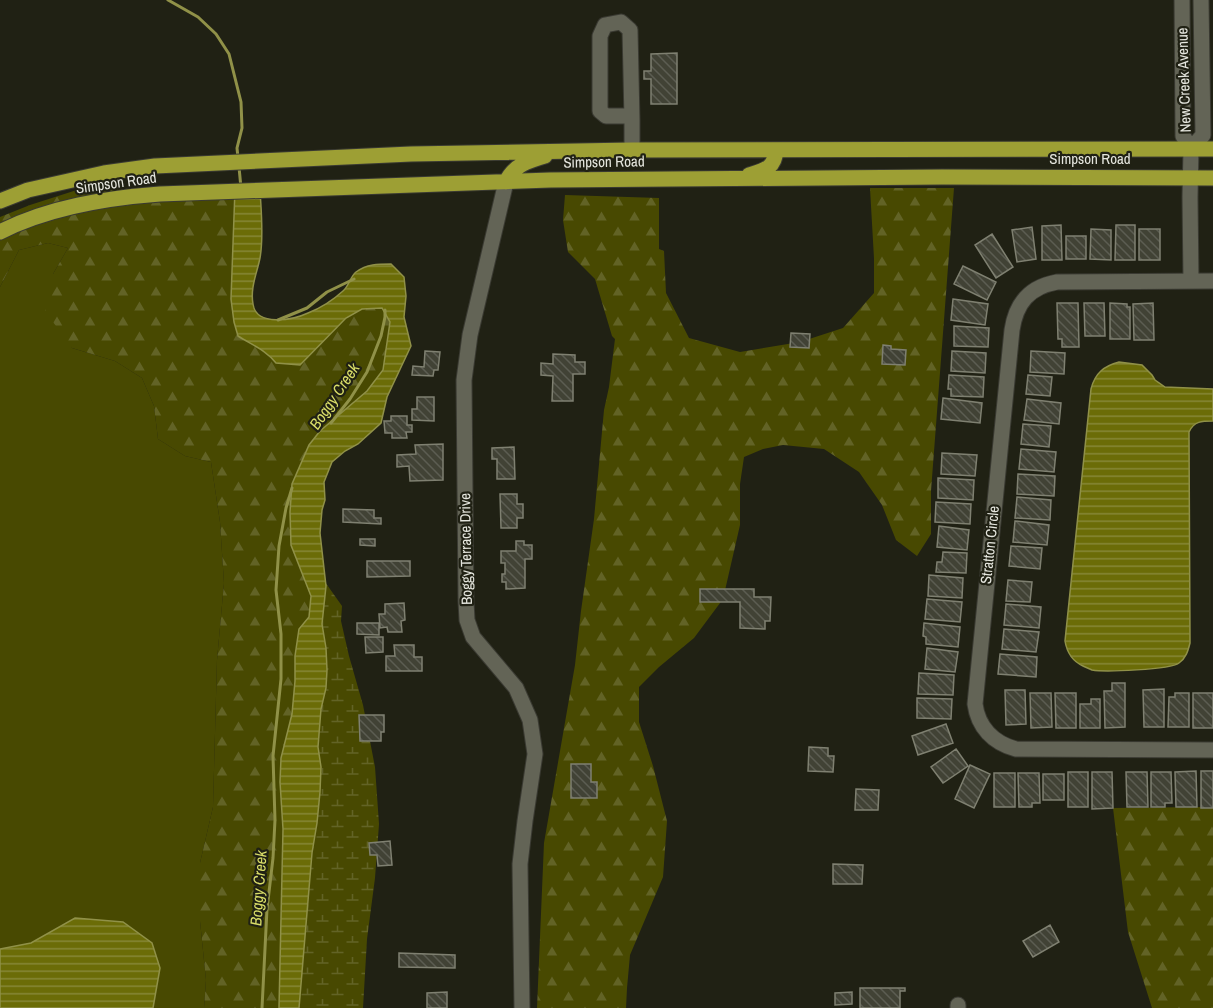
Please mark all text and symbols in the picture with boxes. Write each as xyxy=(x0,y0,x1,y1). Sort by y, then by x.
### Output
street label: New Creek Avenue xyxy=(1171,27,1196,133)
street label: Simpson Road xyxy=(1049,148,1131,169)
street label: Simpson Road xyxy=(563,150,645,173)
street label: Simpson Road xyxy=(74,166,158,199)
water label: Boggy Creek xyxy=(304,358,365,434)
street label: Boggy Terrace Drive xyxy=(454,493,477,605)
street label: Stratton Circle xyxy=(975,505,1004,585)
water label: Boggy Creek xyxy=(244,849,272,927)

